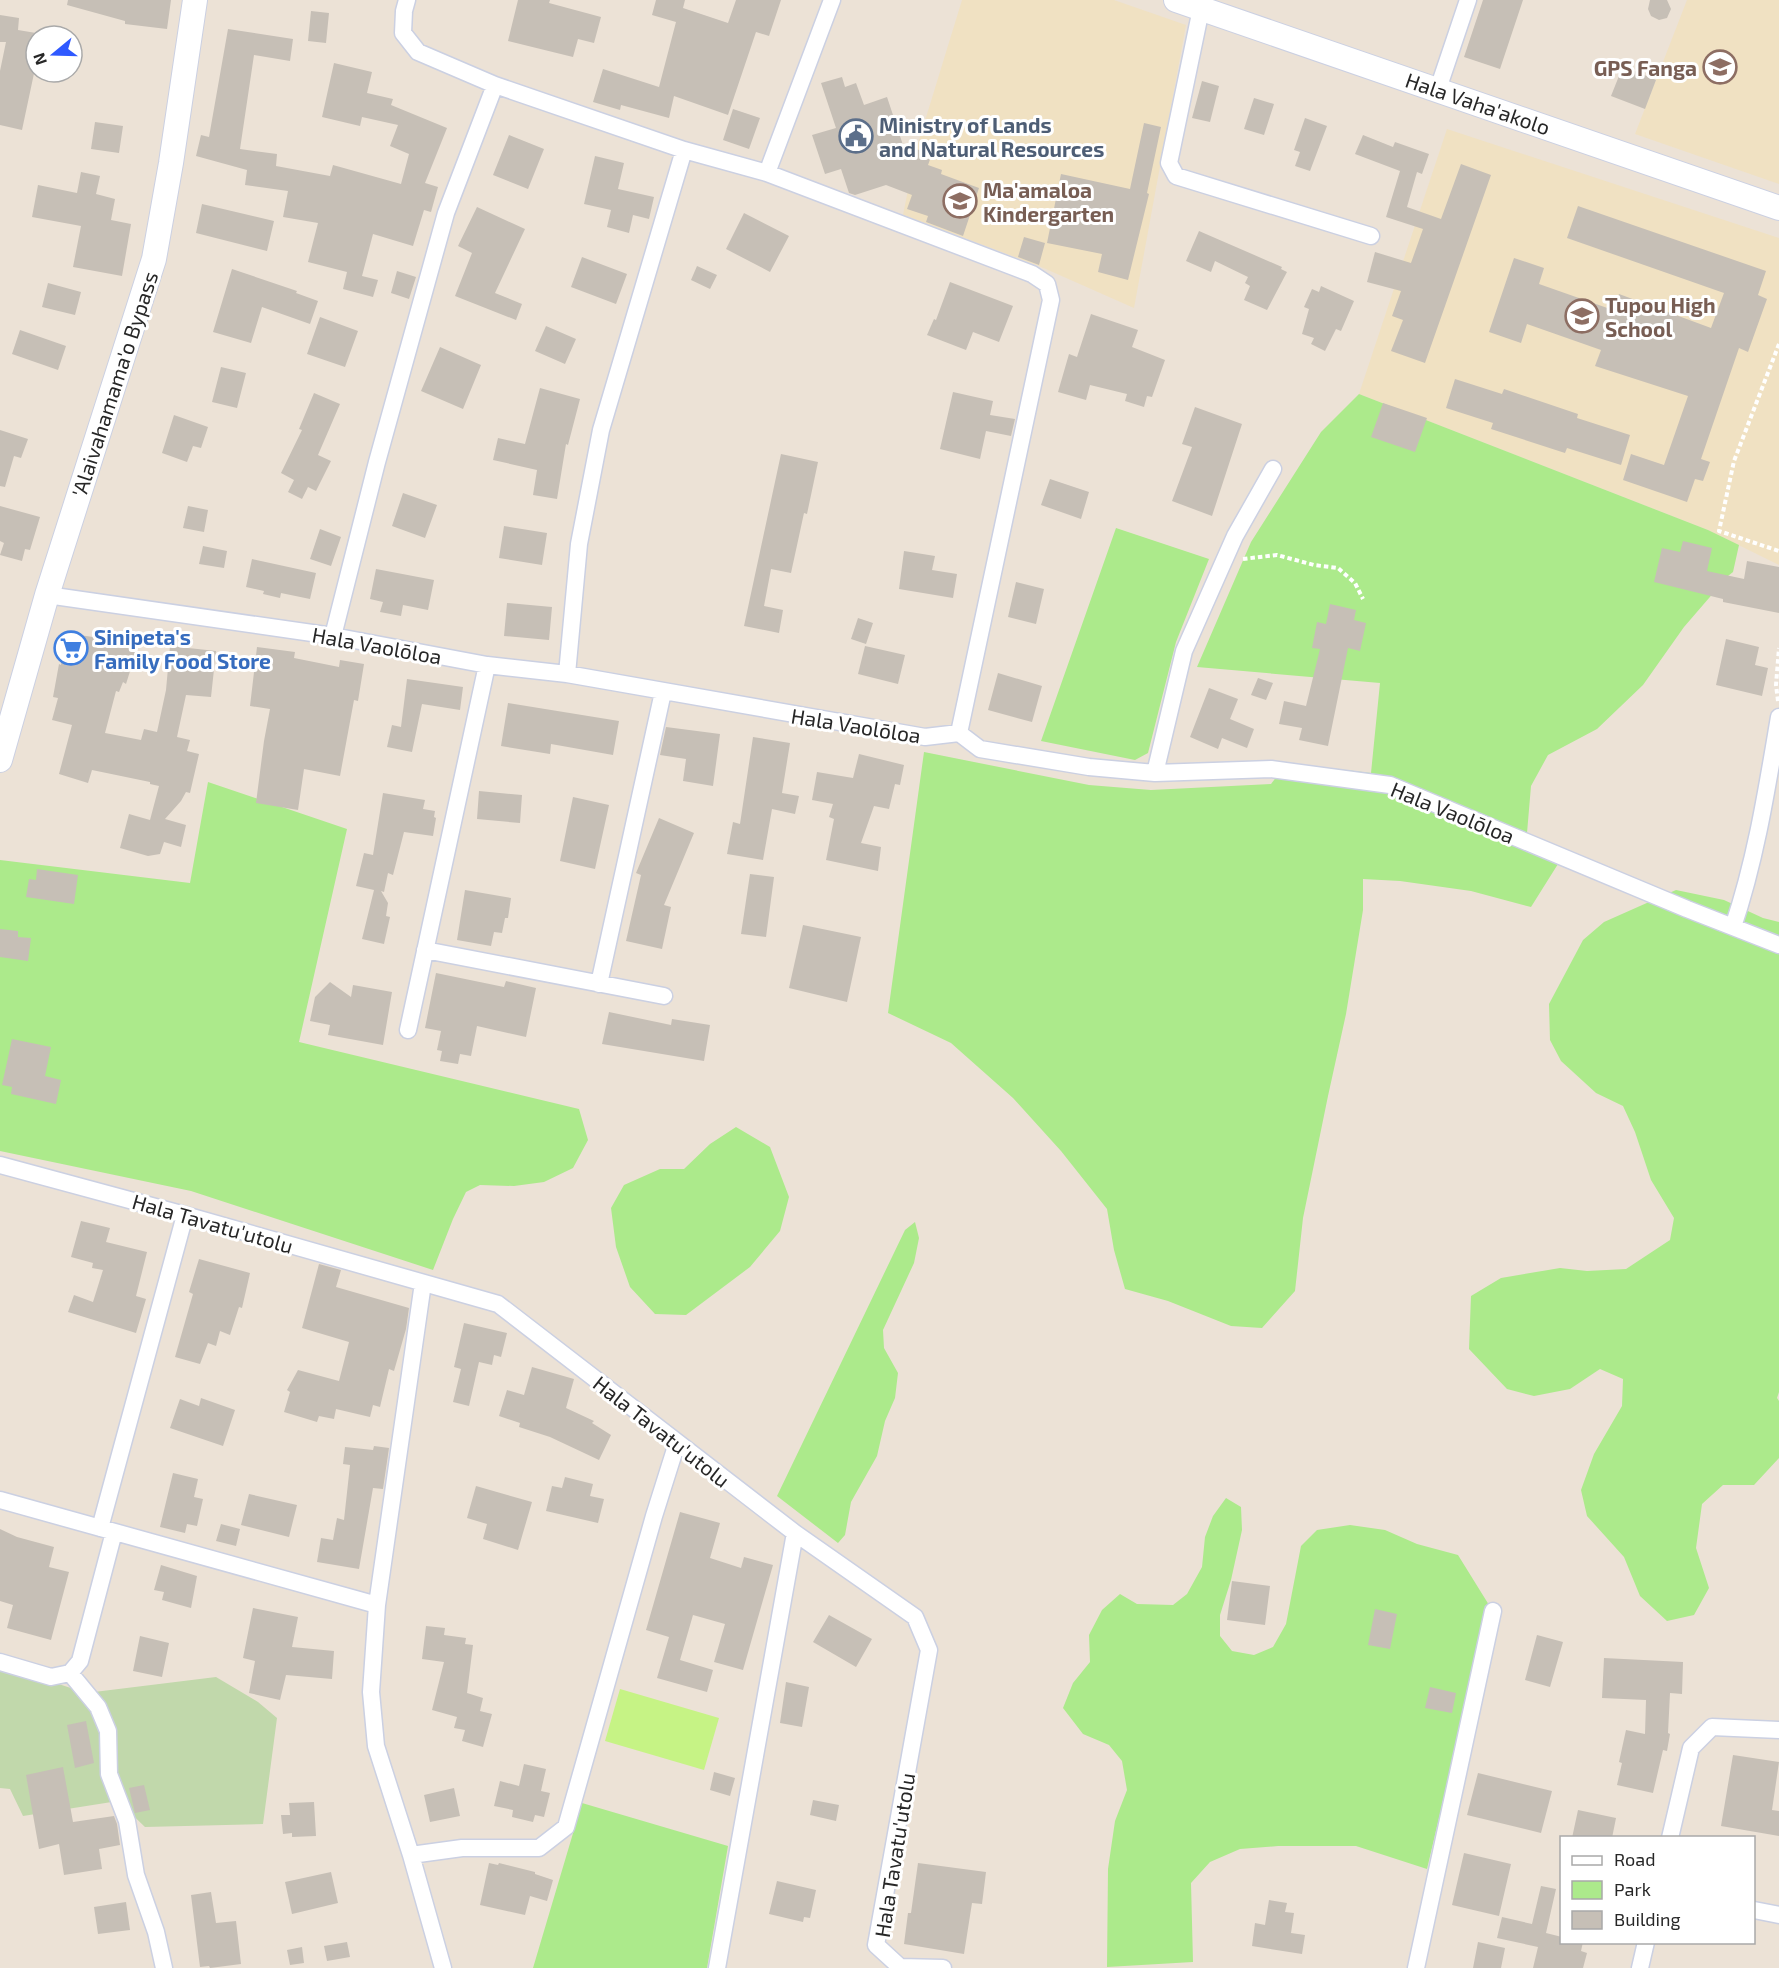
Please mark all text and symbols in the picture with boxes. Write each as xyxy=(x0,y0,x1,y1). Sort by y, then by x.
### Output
north arrow xyxy=(24,24,84,84)
school or university icon: GPS Fanga xyxy=(1702,49,1738,85)
text: N xyxy=(28,50,50,68)
place label: GPS Fanga xyxy=(1594,55,1697,80)
street label: Hala Vaha'akolo xyxy=(1402,67,1554,139)
place label: Ministry of Lands and Natural Resources xyxy=(879,112,1104,161)
public building icon: Ministry of Lands and Natural Resources xyxy=(838,118,874,154)
place label: Ma'amaloa Kindergarten xyxy=(983,177,1114,226)
school or university icon: Ma'amaloa Kindergarten xyxy=(942,183,978,219)
street label: 'Alaivahamama'o Bypass xyxy=(66,268,162,500)
place label: Tupou High School xyxy=(1605,292,1716,341)
school or university icon: Tupou High School xyxy=(1564,298,1600,334)
street label: Hala Vaolōloa xyxy=(310,621,444,669)
place label: Sinipeta's Family Food Store xyxy=(94,624,271,674)
supermarket icon: Sinipeta's Family Food Store xyxy=(53,630,89,666)
street label: Hala Vaolōloa xyxy=(789,702,923,748)
street label: Hala Vaolōloa xyxy=(1388,776,1518,848)
street label: Hala Tavatu'utolu xyxy=(130,1188,296,1258)
street label: Hala Tavatu'utolu xyxy=(589,1370,735,1492)
street label: Hala Tavatu'utolu xyxy=(869,1771,919,1939)
legend xyxy=(1560,1836,1755,1944)
text: Road xyxy=(1614,1848,1655,1870)
text: Park xyxy=(1614,1878,1651,1900)
text: Building xyxy=(1614,1908,1681,1930)

